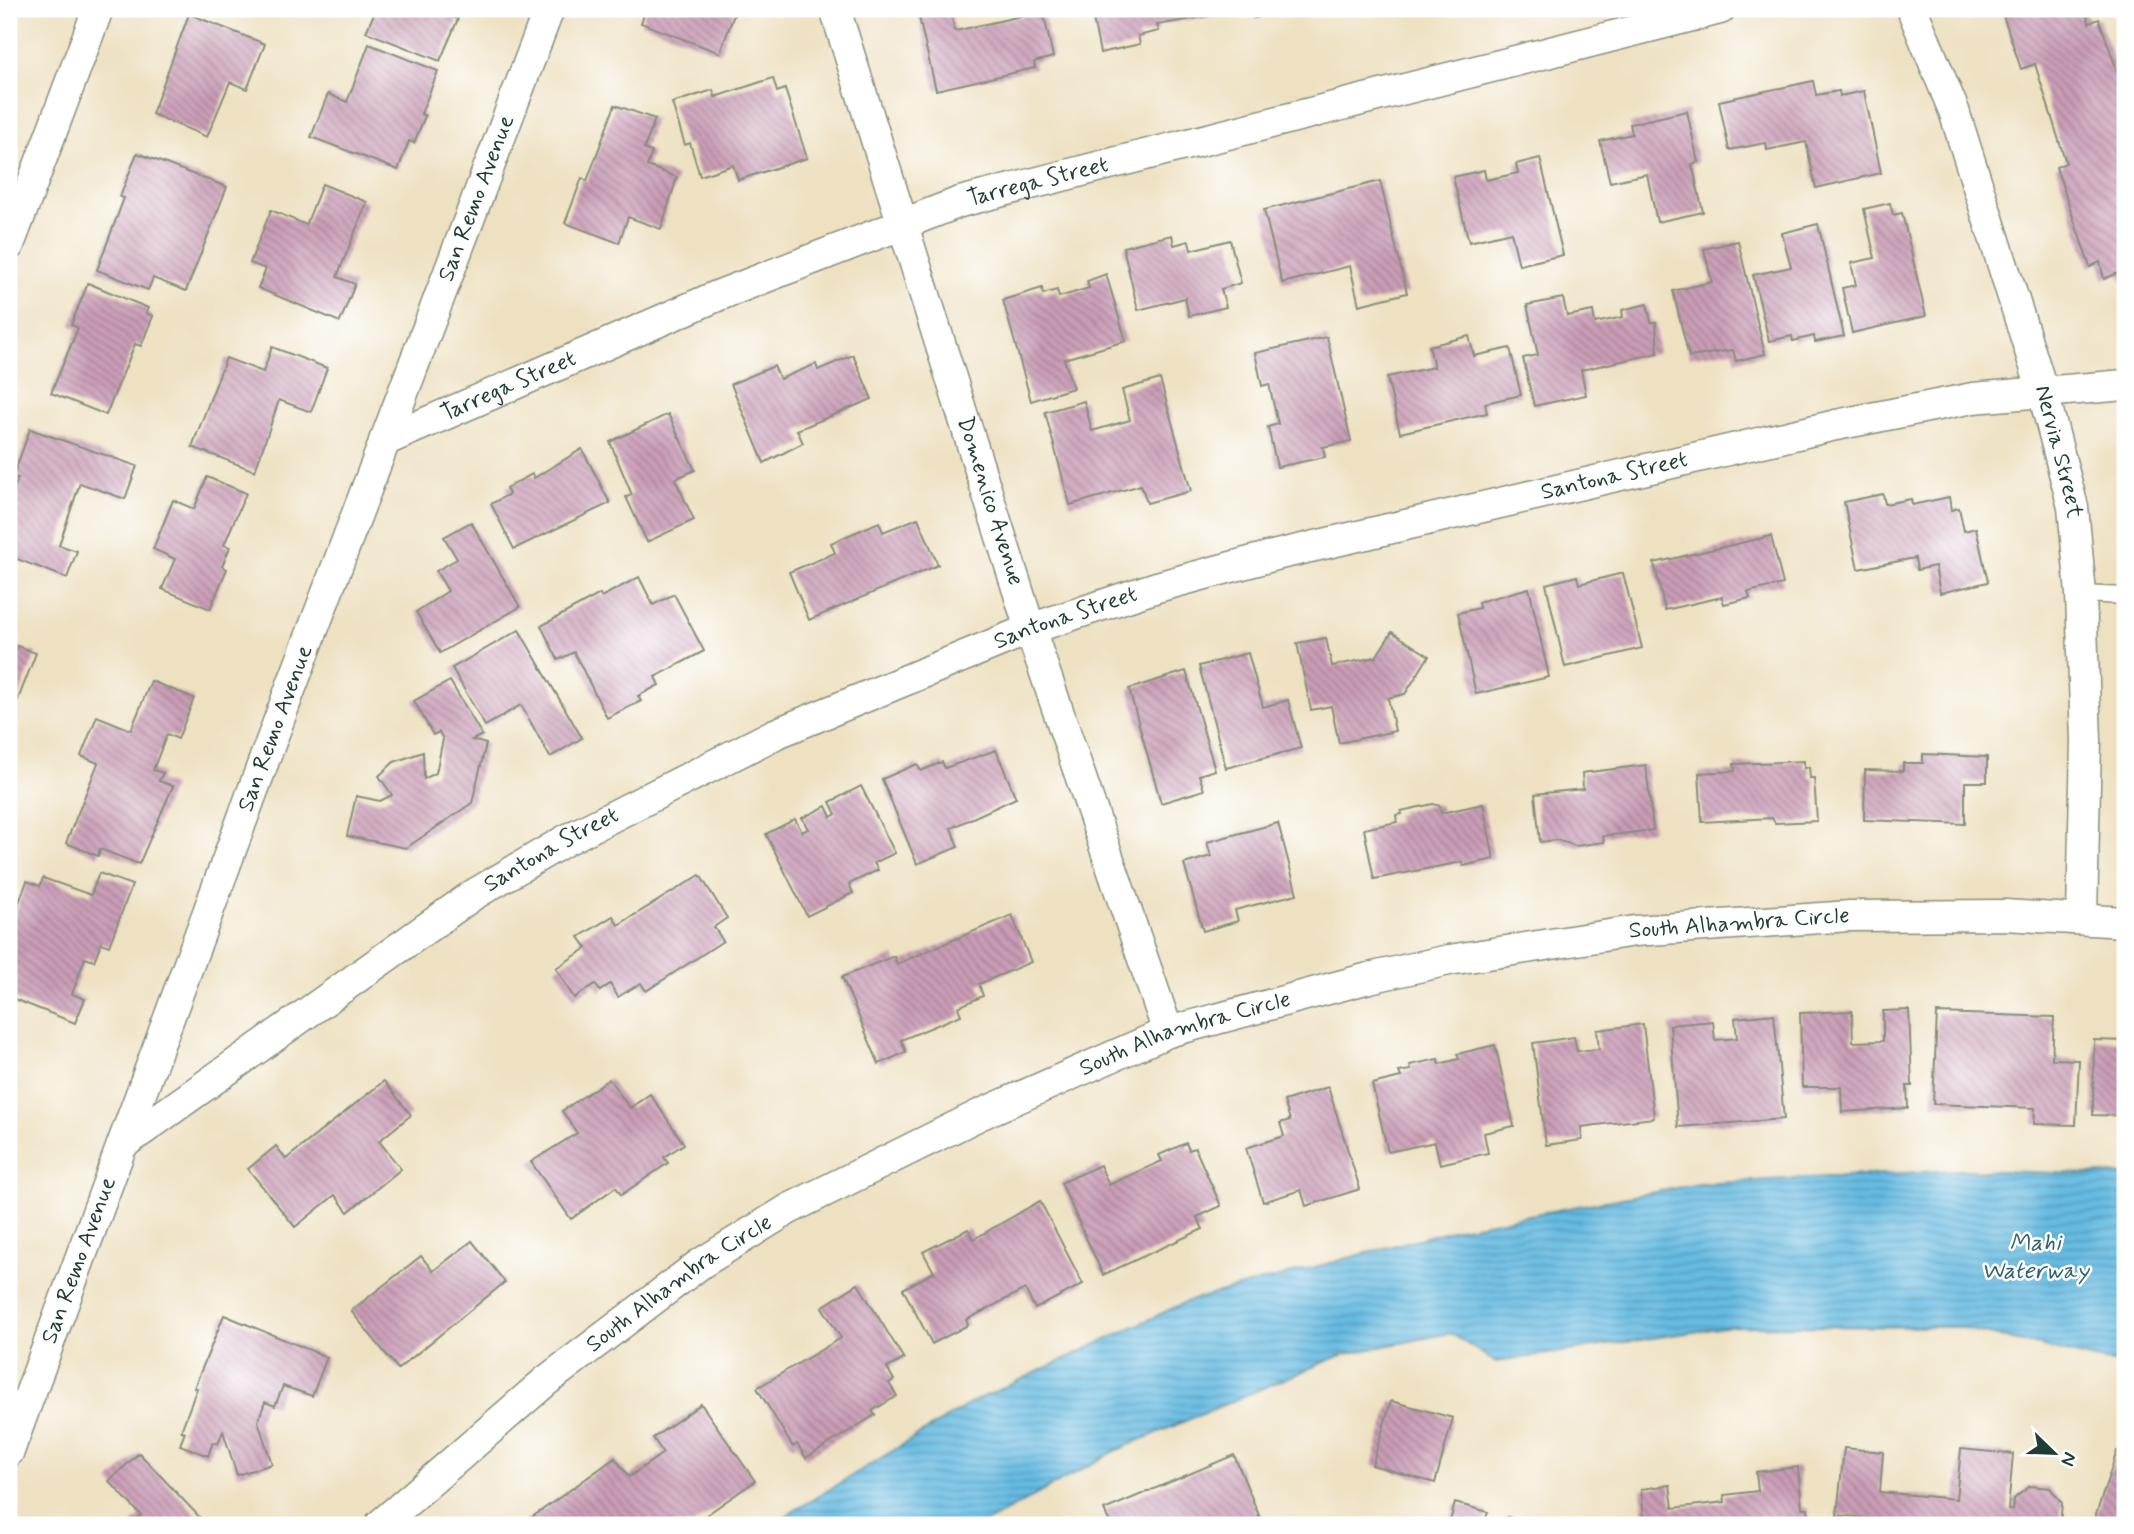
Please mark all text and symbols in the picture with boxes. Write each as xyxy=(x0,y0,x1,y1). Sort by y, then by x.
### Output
street label: San Remo Avenue xyxy=(432,111,522,286)
street label: Tarrega Street xyxy=(964,150,1112,215)
street label: Tarrega Street xyxy=(436,344,581,429)
street label: Nervia Street xyxy=(2027,382,2089,520)
street label: Domenico Avenue xyxy=(949,413,1030,589)
street label: Santona Street xyxy=(1538,445,1691,508)
street label: Santona Street xyxy=(989,580,1141,657)
street label: San Remo Avenue xyxy=(231,641,321,816)
street label: Santona Street xyxy=(479,801,624,900)
street label: South Alhambra Circle xyxy=(1628,901,1851,946)
street label: South Alhambra Circle xyxy=(1075,985,1294,1084)
street label: San Remo Avenue xyxy=(35,1173,124,1348)
street label: South Alhambra Circle xyxy=(580,1208,778,1360)
water label: Mahi Waterway xyxy=(1981,1228,2090,1287)
north arrow xyxy=(2018,1418,2088,1488)
text: N xyxy=(2054,1448,2082,1470)

